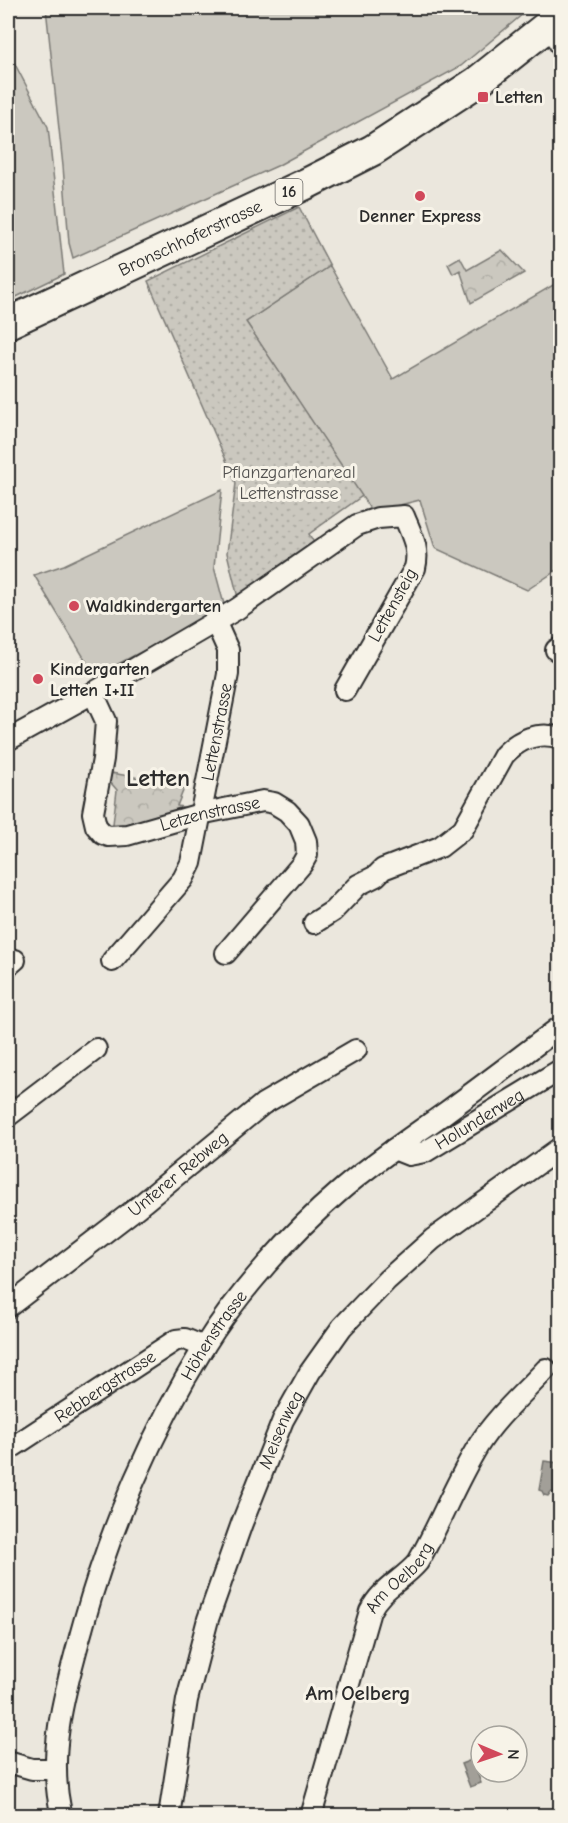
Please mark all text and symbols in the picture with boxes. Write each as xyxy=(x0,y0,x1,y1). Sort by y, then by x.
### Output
place label: Letten xyxy=(495,87,543,108)
marker: Letten xyxy=(476,90,490,104)
road number: 16 xyxy=(276,179,302,205)
marker: Denner Express xyxy=(413,189,427,203)
street label: Bronschhoferstrasse xyxy=(115,195,265,280)
place label: Denner Express xyxy=(359,206,481,227)
park label: Pflanzgartenareal Lettenstrasse xyxy=(222,462,356,504)
street label: Lettensteig xyxy=(364,564,422,646)
place label: Waldkindergarten xyxy=(86,596,221,617)
marker: Waldkindergarten xyxy=(67,599,81,613)
place label: Kindergarten Letten I+II xyxy=(50,659,150,701)
marker: Kindergarten Letten I+II xyxy=(31,672,45,686)
street label: Lettenstrasse xyxy=(197,681,237,783)
district label: Letten xyxy=(126,764,190,792)
street label: Letzenstrasse xyxy=(157,791,262,835)
street label: Holunderweg xyxy=(431,1084,528,1154)
street label: Unterer Rebweg xyxy=(124,1127,232,1221)
street label: Höhenstrasse xyxy=(176,1286,251,1384)
street label: Rebbergstrasse xyxy=(50,1346,160,1427)
street label: Meisenweg xyxy=(254,1387,308,1472)
street label: Am Oelberg xyxy=(361,1539,437,1617)
district label: Am Oelberg xyxy=(305,1681,411,1705)
north arrow xyxy=(469,1724,529,1784)
text: N xyxy=(504,1749,522,1760)

